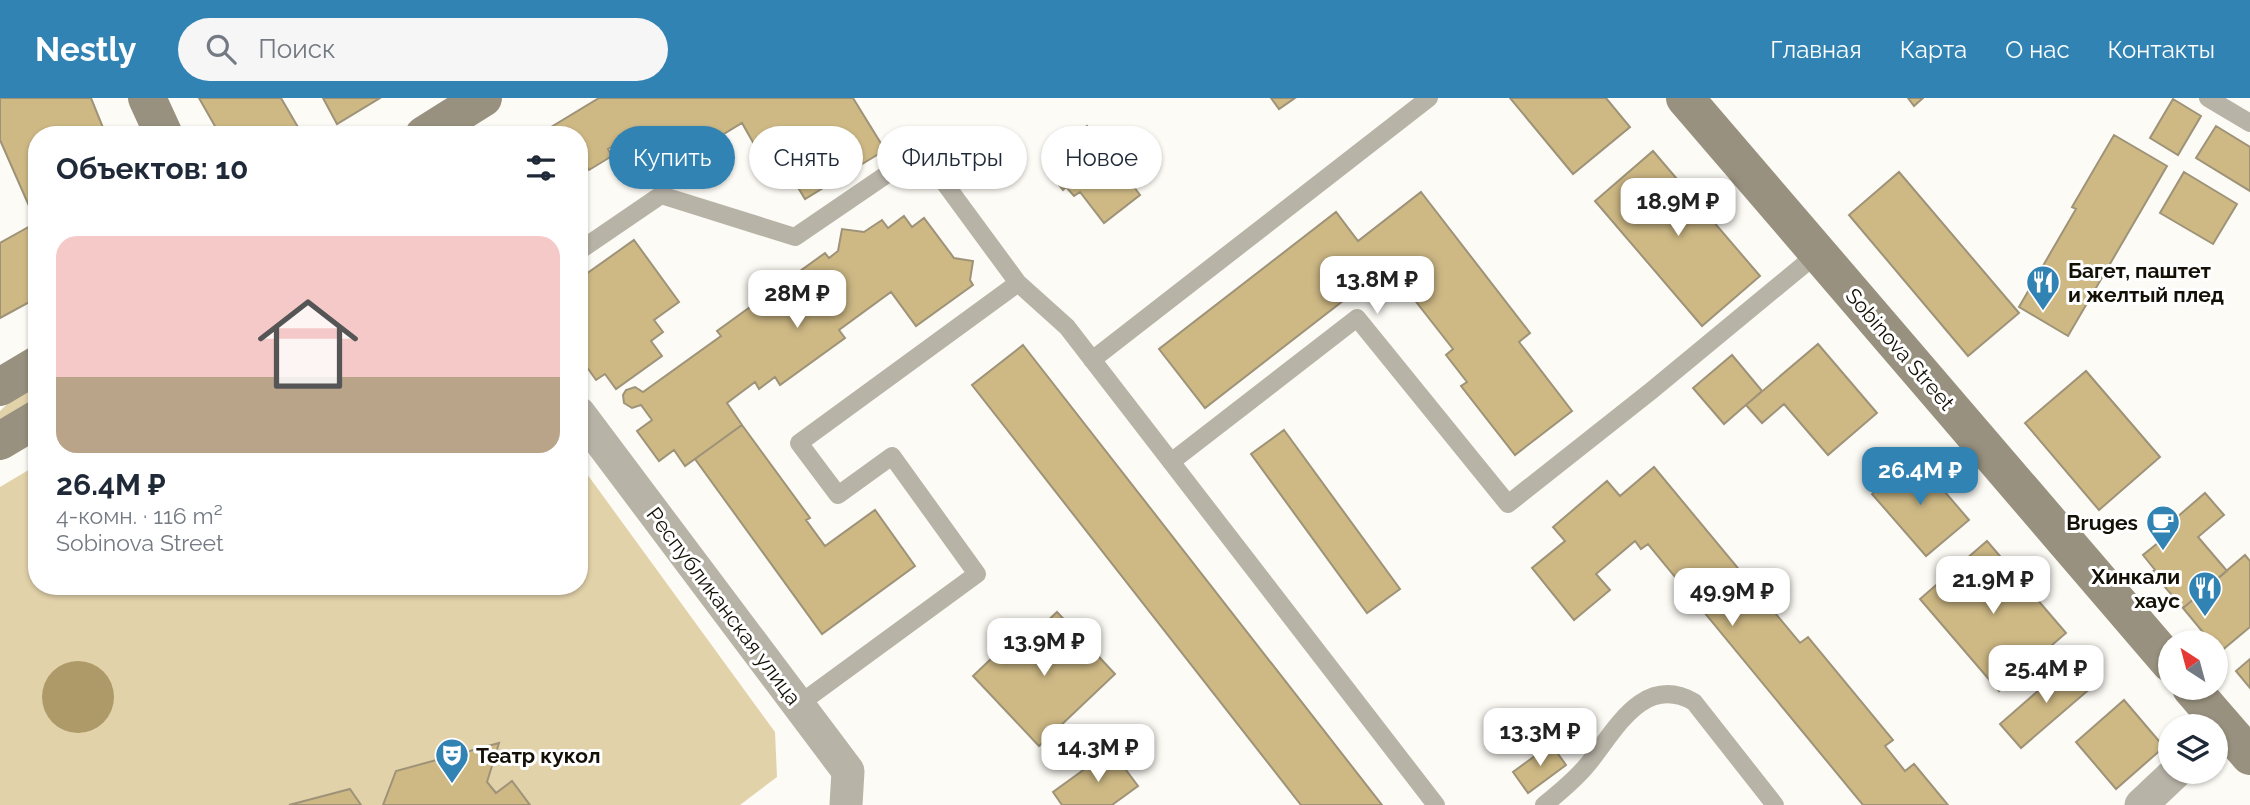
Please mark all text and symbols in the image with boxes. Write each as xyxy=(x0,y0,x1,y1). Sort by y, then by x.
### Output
search box xyxy=(178,18,668,81)
text: Nestly xyxy=(35,30,136,69)
icon: search xyxy=(202,30,240,68)
text: Поиск xyxy=(258,34,336,64)
text: Главная xyxy=(1770,35,1862,64)
text: Карта xyxy=(1900,35,1967,64)
text: О нас xyxy=(2005,35,2070,64)
text: Контакты xyxy=(2108,35,2215,64)
chip: Купить xyxy=(609,126,735,189)
chip: Снять xyxy=(749,126,863,189)
chip: Фильтры xyxy=(877,126,1027,189)
chip: Новое xyxy=(1041,126,1162,189)
icon: filters xyxy=(522,149,560,187)
text: Объектов: 10 xyxy=(56,151,248,186)
pin: 18.9M ₽ xyxy=(1613,178,1743,238)
text: 18.9M ₽ xyxy=(1637,187,1719,214)
pin: 13.8M ₽ xyxy=(1312,256,1442,316)
place label: Багет, паштет и желтый плед xyxy=(2068,258,2224,307)
restaurant icon: Багет, паштет и желтый плед xyxy=(2024,263,2062,312)
text: 13.8M ₽ xyxy=(1336,265,1418,292)
pin: 28M ₽ xyxy=(748,271,846,330)
text: 28M ₽ xyxy=(764,279,830,306)
icon: home xyxy=(245,281,371,407)
street label: Sobinova Street xyxy=(1840,283,1960,415)
pin: 26.4M ₽ xyxy=(1855,448,1985,507)
text: 26.4M ₽ xyxy=(1878,456,1962,483)
text: 26.4M ₽ xyxy=(56,467,166,502)
text: 4-комн. · 116 m² xyxy=(56,502,223,529)
street label: Республиканская улица xyxy=(642,502,806,710)
cafe icon: Bruges xyxy=(2144,503,2182,552)
place label: Bruges xyxy=(2066,510,2138,535)
text: Sobinova Street xyxy=(56,529,224,556)
pin: 21.9M ₽ xyxy=(1928,556,2058,616)
place label: Хинкали хаус xyxy=(2091,564,2180,613)
text: 21.9M ₽ xyxy=(1952,565,2034,592)
pin: 49.9M ₽ xyxy=(1667,568,1797,628)
restaurant icon: Хинкали хаус xyxy=(2186,569,2224,618)
text: 49.9M ₽ xyxy=(1690,577,1774,604)
pin: 13.9M ₽ xyxy=(979,618,1109,678)
text: 13.9M ₽ xyxy=(1003,627,1085,654)
north arrow xyxy=(2158,630,2228,700)
map controls xyxy=(2158,630,2228,784)
pin: 25.4M ₽ xyxy=(1981,646,2111,705)
text: 25.4M ₽ xyxy=(2005,654,2087,681)
pin: 13.3M ₽ xyxy=(1475,708,1605,768)
button: layers xyxy=(2158,714,2228,784)
text: 13.3M ₽ xyxy=(1500,717,1580,744)
pin: 14.3M ₽ xyxy=(1033,724,1163,784)
text: 14.3M ₽ xyxy=(1057,733,1139,760)
theatre icon: Театр кукол xyxy=(433,736,471,785)
place label: Театр кукол xyxy=(476,743,600,768)

